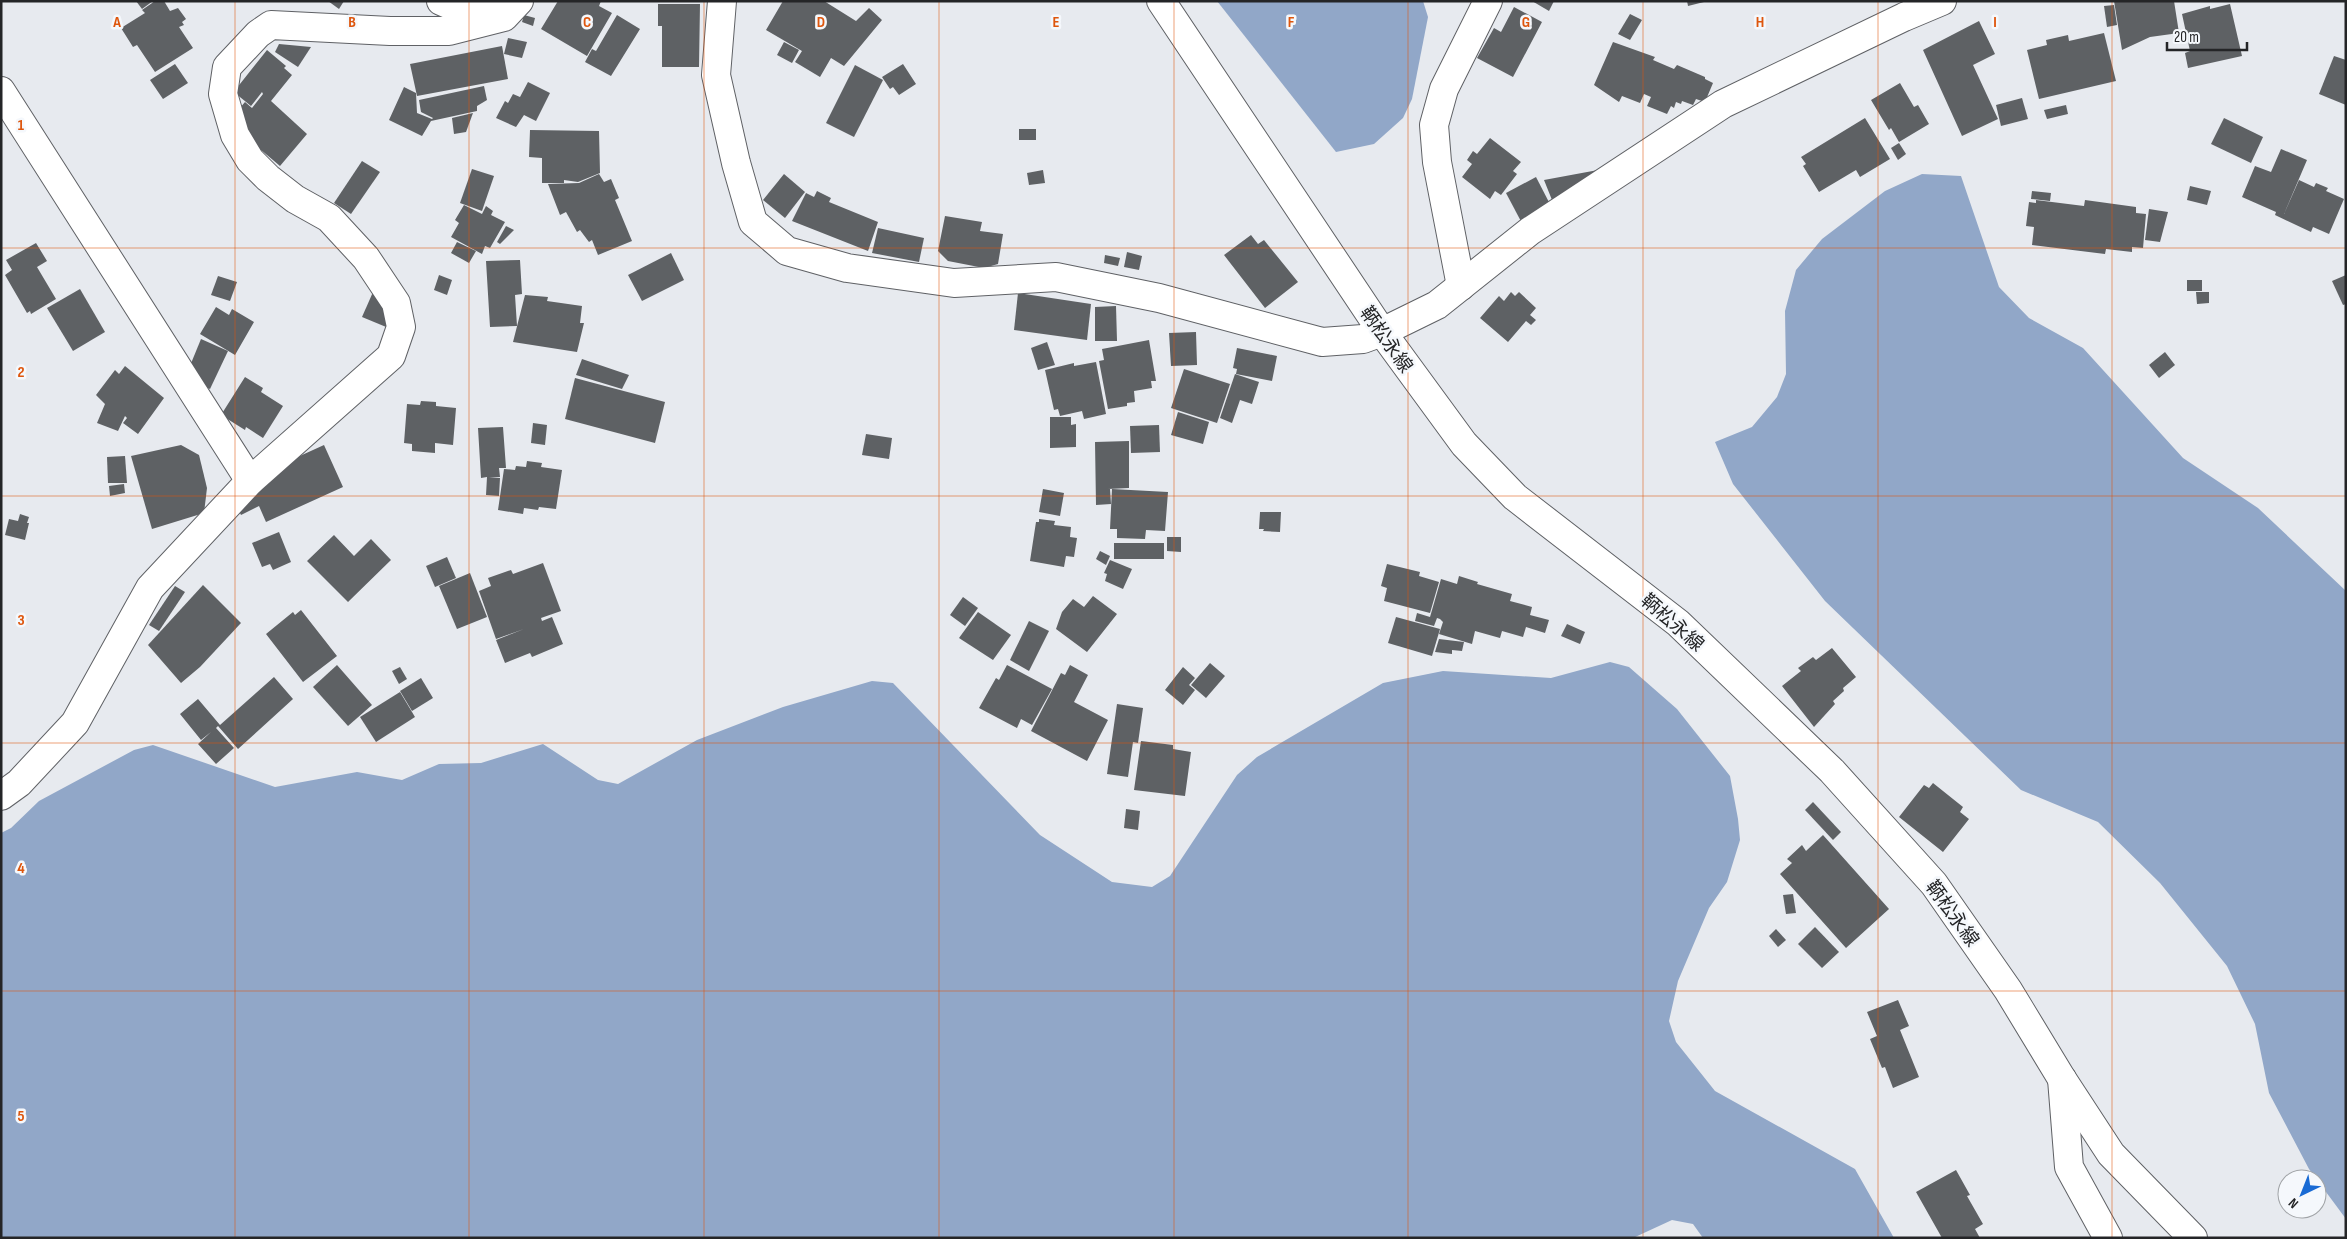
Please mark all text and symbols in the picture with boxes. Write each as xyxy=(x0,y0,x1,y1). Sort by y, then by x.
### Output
text: A xyxy=(112,13,121,32)
text: B xyxy=(348,13,356,32)
text: C xyxy=(583,13,591,32)
text: D xyxy=(817,13,825,32)
text: E xyxy=(1053,13,1060,32)
text: F xyxy=(1288,13,1295,32)
text: G xyxy=(1522,13,1530,32)
text: H xyxy=(1756,13,1764,32)
text: I xyxy=(1993,13,1997,32)
scale bar xyxy=(2167,20,2247,52)
text: 20 m xyxy=(2174,28,2199,47)
text: 1 xyxy=(18,116,25,135)
street label: 鞆松永線 xyxy=(1355,302,1417,378)
text: 2 xyxy=(17,363,25,382)
street label: 鞆松永線 xyxy=(1636,590,1708,657)
text: 3 xyxy=(17,611,25,630)
text: 4 xyxy=(17,859,25,878)
street label: 鞆松永線 xyxy=(1920,876,1983,951)
text: 5 xyxy=(17,1107,25,1126)
north arrow xyxy=(2277,1169,2327,1219)
text: N xyxy=(2285,1194,2302,1212)

